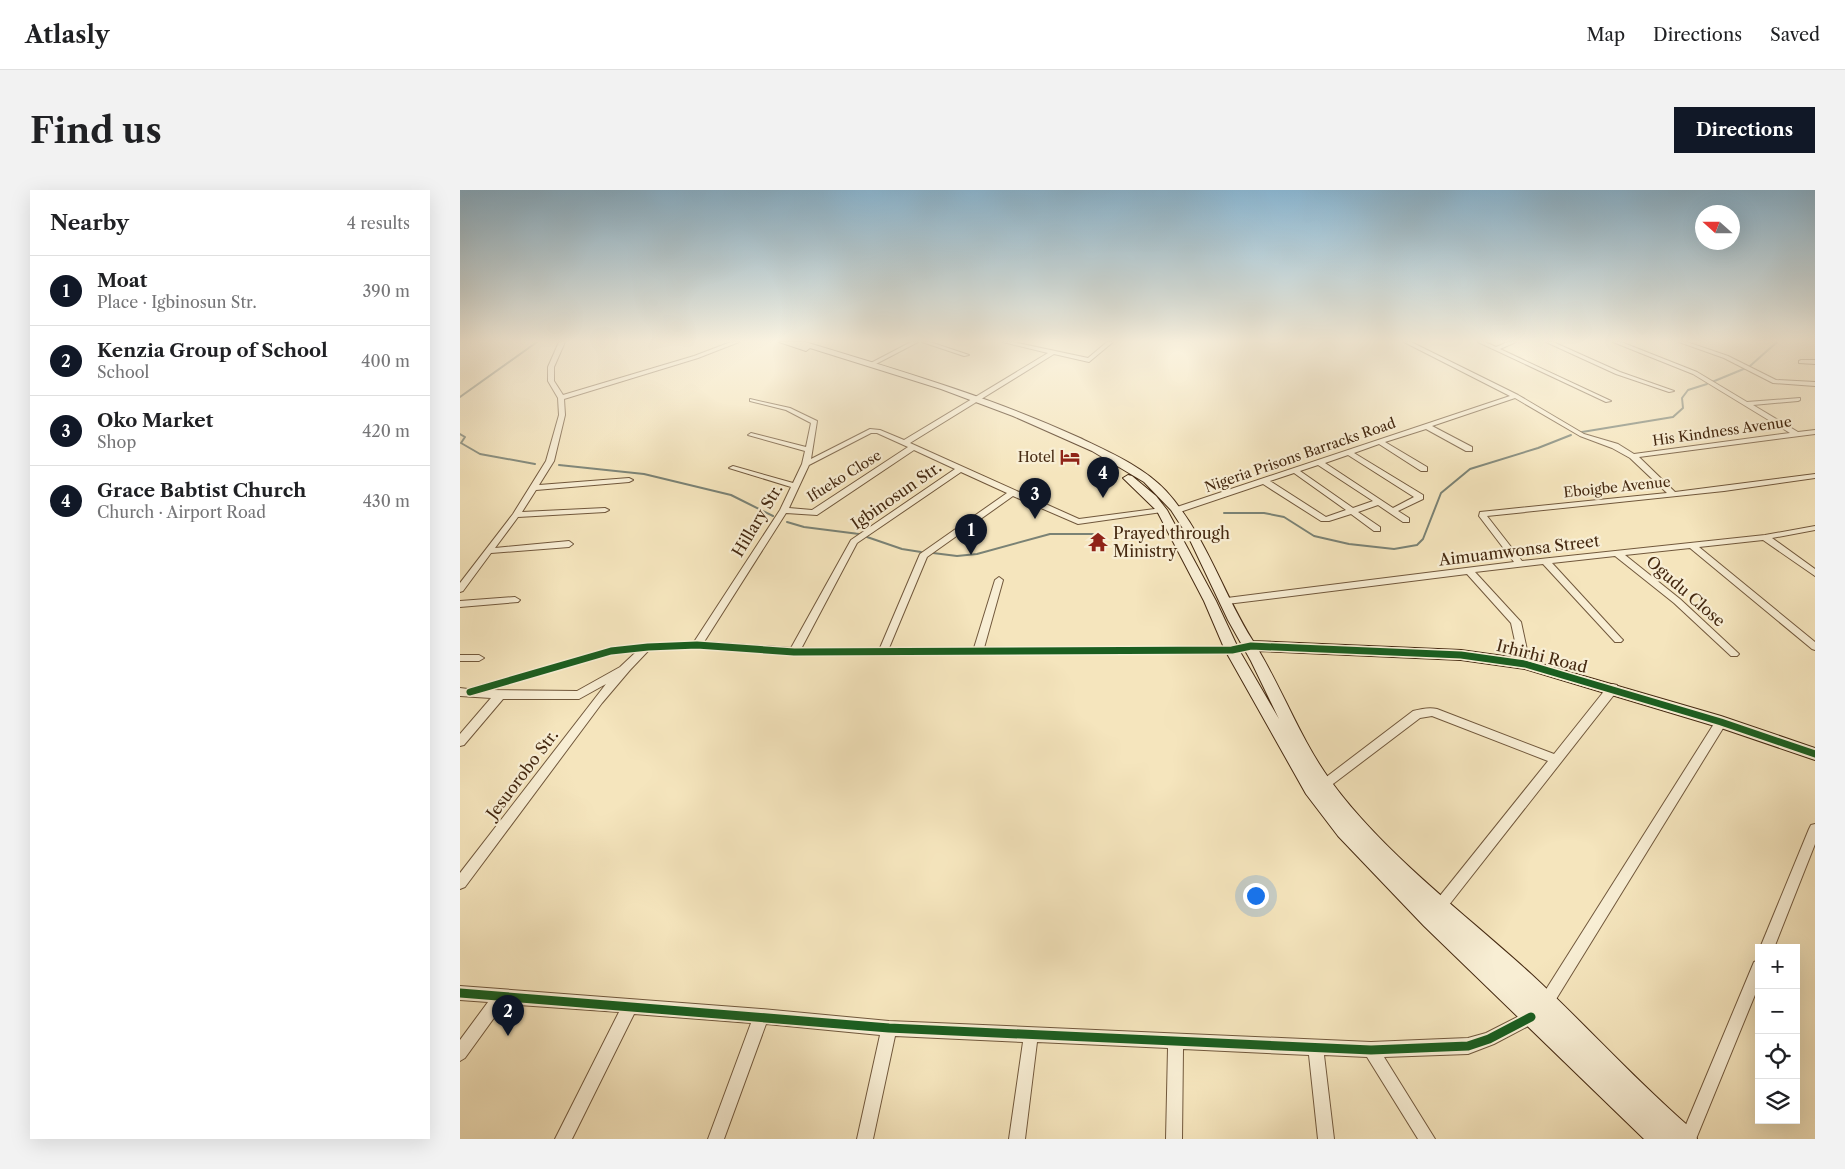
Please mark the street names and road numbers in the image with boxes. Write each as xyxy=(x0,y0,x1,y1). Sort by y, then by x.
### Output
street label: His Kindness Avenue xyxy=(1651,412,1793,450)
street label: Nigeria Prisons Barracks Road xyxy=(1202,414,1398,496)
street label: Ifueko Close xyxy=(804,446,885,506)
street label: Igbinosun Str. xyxy=(847,457,945,533)
street label: Eboigbe Avenue xyxy=(1563,472,1672,502)
street label: Hillary Str. xyxy=(727,480,787,560)
street label: Aimuamwonsa Street xyxy=(1436,530,1601,570)
street label: Ogudu Close xyxy=(1642,551,1730,631)
street label: Irhirhi Road xyxy=(1494,635,1590,677)
street label: Jesuorobo Str. xyxy=(480,725,562,825)

